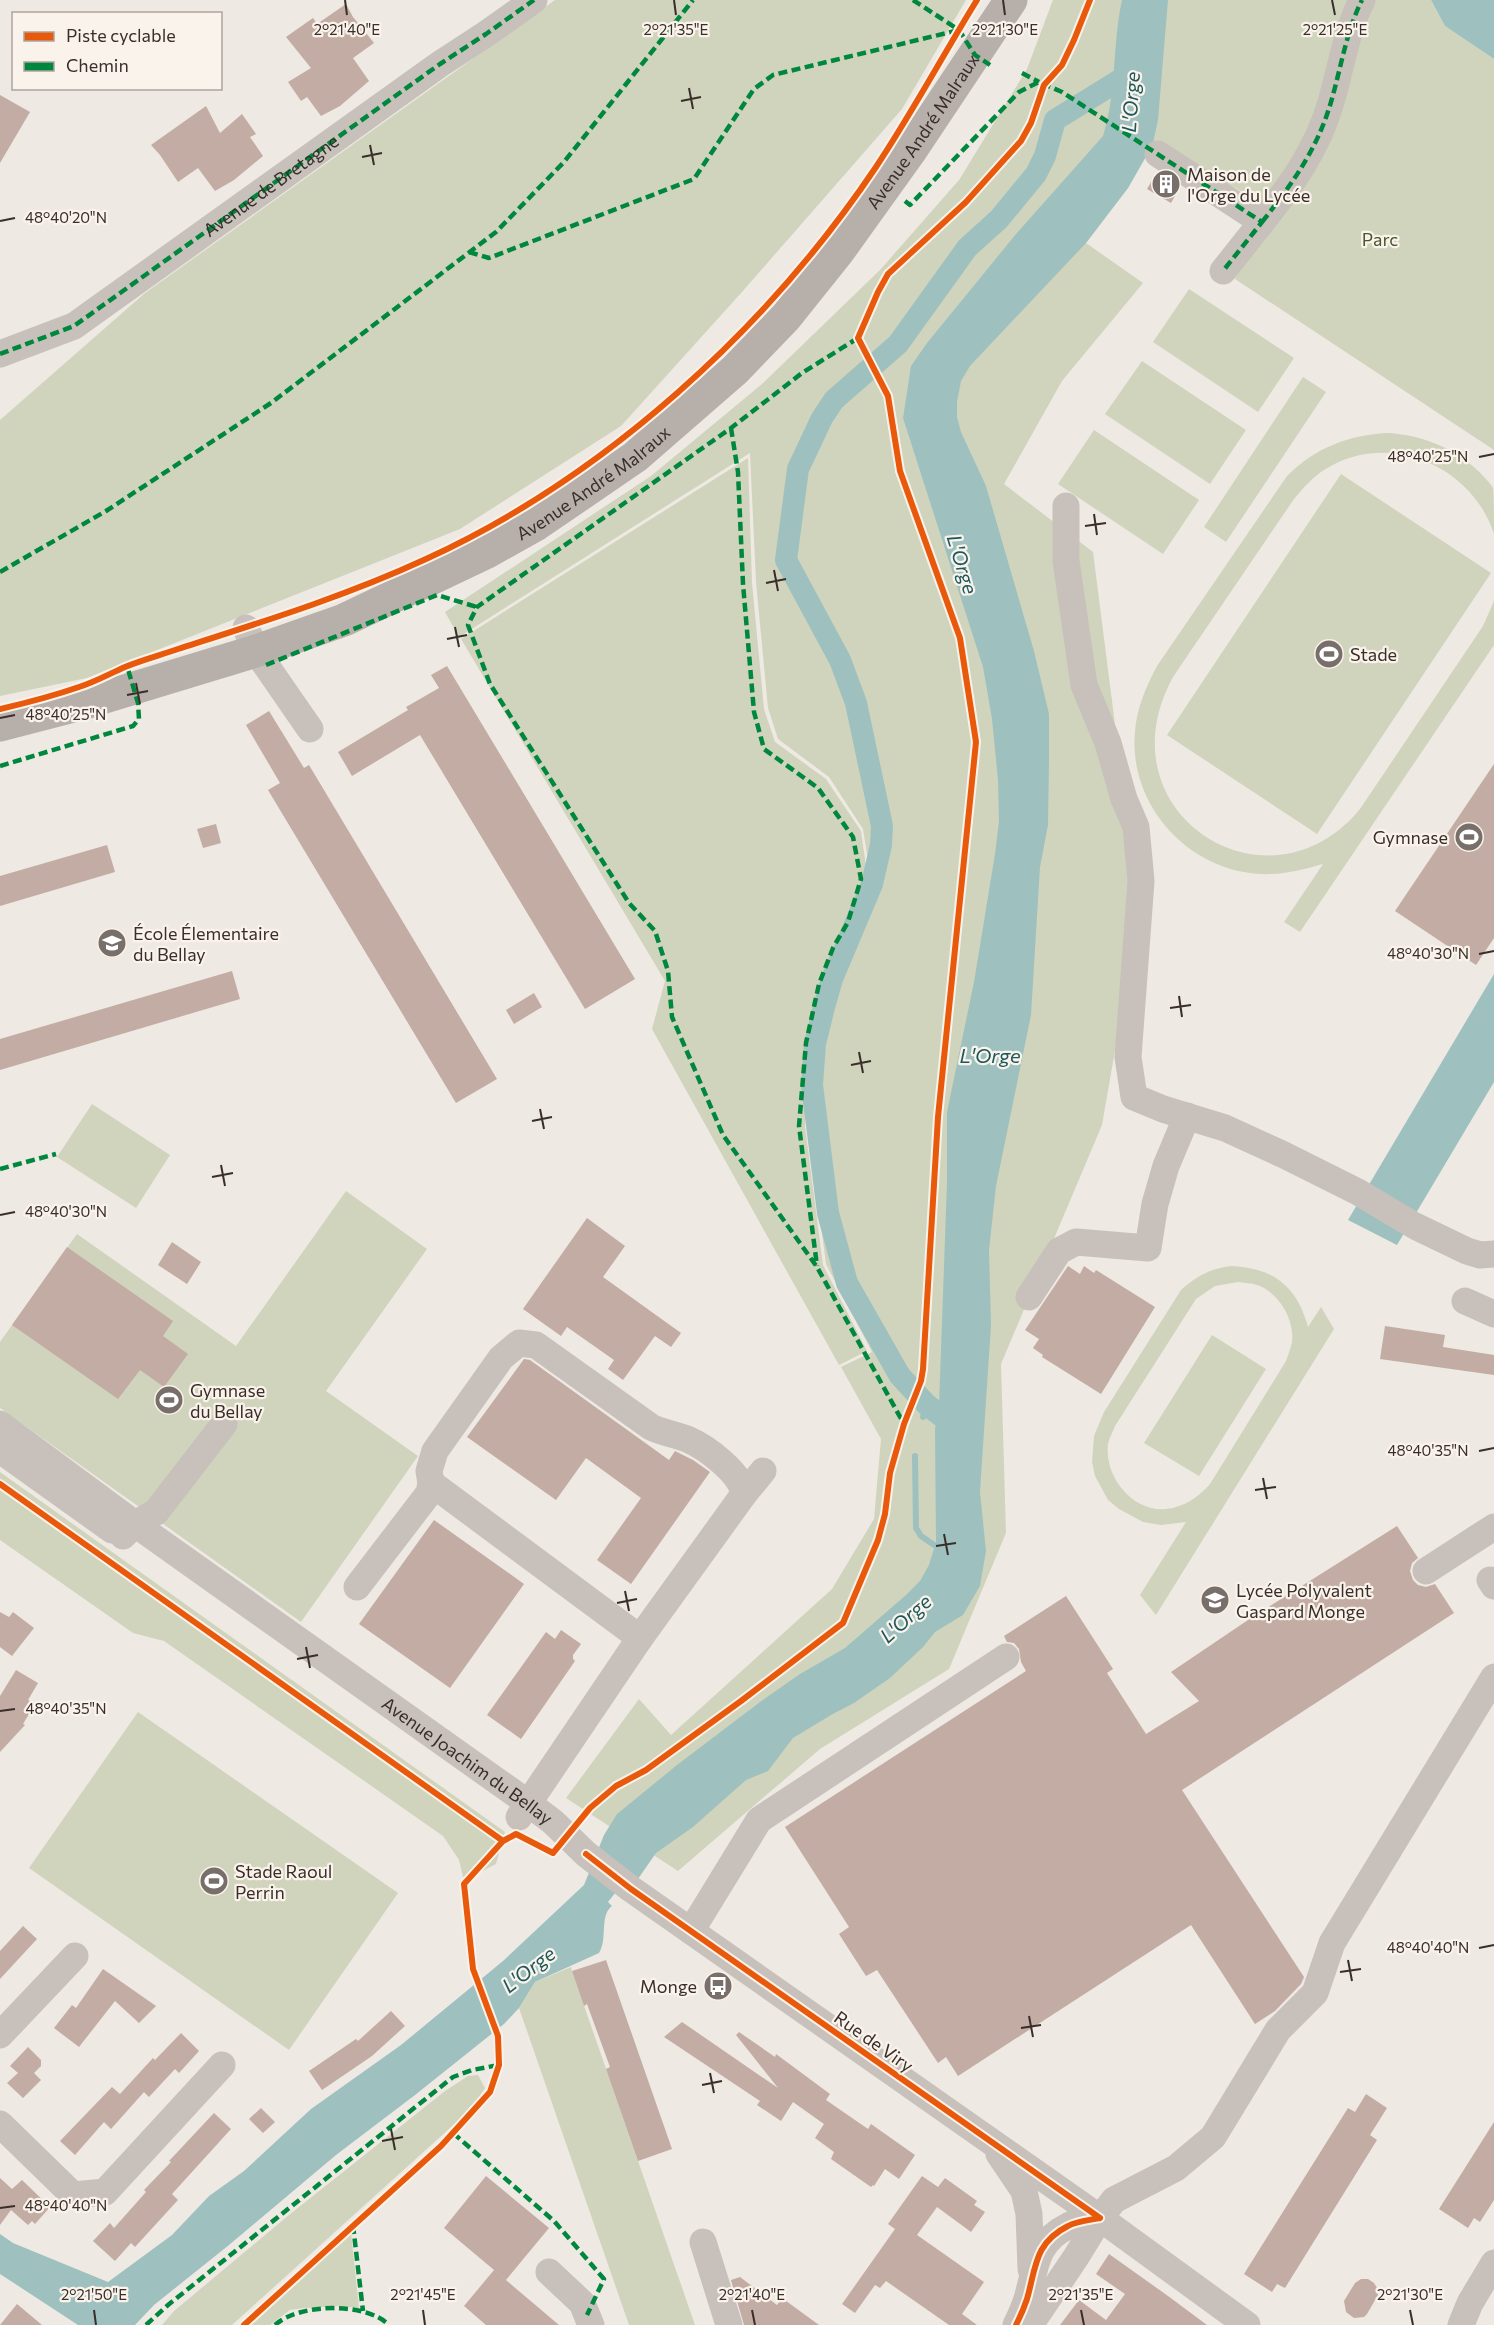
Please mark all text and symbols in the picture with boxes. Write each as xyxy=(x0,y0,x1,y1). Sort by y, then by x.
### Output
legend xyxy=(12,12,222,90)
text: 2°21'40"E xyxy=(314,20,380,38)
text: 2°21'35"E xyxy=(644,20,709,38)
text: 2°21'30"E xyxy=(972,20,1038,38)
text: 2°21'25"E xyxy=(1303,20,1367,38)
text: Piste cyclable xyxy=(66,24,176,46)
street label: Avenue André Malraux xyxy=(861,49,984,213)
text: Chemin xyxy=(66,54,129,76)
water label: L'Orge xyxy=(1116,70,1144,133)
street label: Avenue de Bretagne xyxy=(199,129,343,241)
place label: Maison de l'Orge du Lycée xyxy=(1187,163,1310,206)
building icon: Maison de l'Orge du Lycée xyxy=(1150,168,1182,200)
text: 48°40'20"N xyxy=(25,208,107,226)
park label: Parc xyxy=(1362,228,1398,250)
street label: Avenue André Malraux xyxy=(512,420,675,544)
text: 48°40'25"N xyxy=(1388,447,1468,465)
water label: L'Orge xyxy=(943,531,984,597)
sports icon: Stade xyxy=(1313,638,1345,670)
place label: Stade xyxy=(1350,643,1397,665)
text: 48°40'25"N xyxy=(26,705,106,723)
sports icon: Gymnase xyxy=(1453,821,1485,853)
place label: Gymnase xyxy=(1373,826,1448,848)
place label: École Élementaire du Bellay xyxy=(133,922,279,965)
school or university icon: École Élementaire du Bellay xyxy=(96,927,128,959)
text: 48°40'30"N xyxy=(1387,944,1469,962)
water label: L'Orge xyxy=(959,1043,1021,1067)
text: 48°40'30"N xyxy=(25,1202,107,1220)
place label: Gymnase du Bellay xyxy=(190,1379,265,1422)
sports icon: Gymnase du Bellay xyxy=(153,1384,185,1416)
text: 48°40'35"N xyxy=(1387,1441,1469,1459)
place label: Lycée Polyvalent Gaspard Monge xyxy=(1236,1579,1372,1622)
school or university icon: Lycée Polyvalent Gaspard Monge xyxy=(1199,1584,1231,1616)
water label: L'Orge xyxy=(874,1588,936,1647)
street label: Avenue Joachim du Bellay xyxy=(378,1692,557,1829)
text: 48°40'35"N xyxy=(25,1699,107,1717)
place label: Stade Raoul Perrin xyxy=(235,1860,332,1903)
sports icon: Stade Raoul Perrin xyxy=(198,1865,230,1897)
text: 48°40'40"N xyxy=(1387,1938,1469,1956)
water label: L'Orge xyxy=(497,1940,560,1997)
bus stop icon: Monge xyxy=(702,1970,734,2002)
place label: Monge xyxy=(640,1975,697,1997)
street label: Rue de Viry xyxy=(830,2006,918,2076)
text: 48°40'40"N xyxy=(25,2196,107,2214)
text: 2°21'50"E xyxy=(61,2285,127,2303)
text: 2°21'45"E xyxy=(390,2285,456,2303)
text: 2°21'40"E xyxy=(719,2285,785,2303)
text: 2°21'35"E xyxy=(1049,2285,1114,2303)
text: 2°21'30"E xyxy=(1377,2285,1443,2303)

